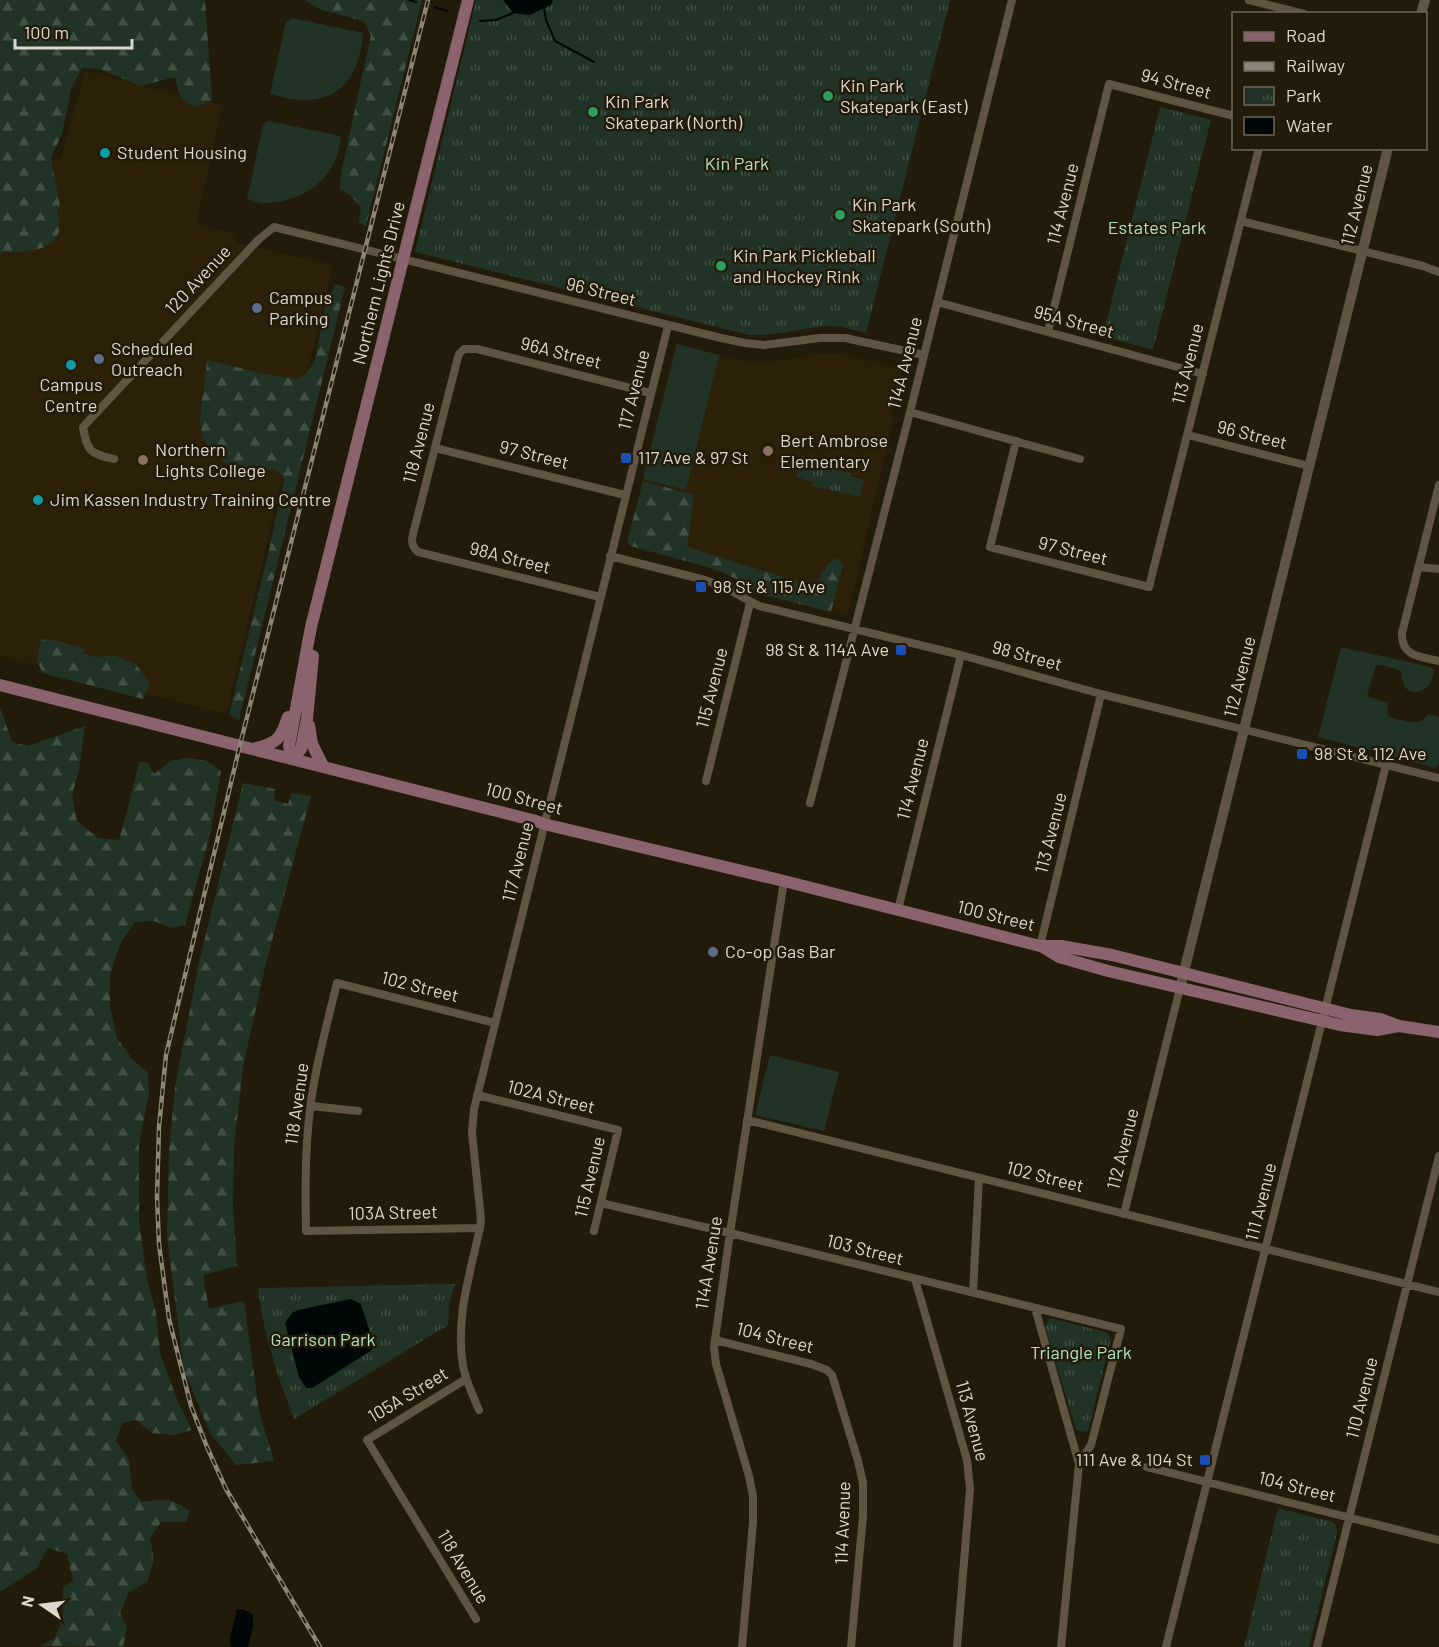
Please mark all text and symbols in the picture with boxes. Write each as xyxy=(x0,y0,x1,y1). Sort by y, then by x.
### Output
scale bar xyxy=(15,12,132,50)
legend xyxy=(1232,12,1427,150)
text: 100 m xyxy=(24,21,69,43)
text: Road xyxy=(1286,24,1326,46)
text: Railway xyxy=(1286,54,1345,76)
street label: 94 Street xyxy=(1139,63,1214,103)
place label: Kin Park Skatepark (East) xyxy=(840,74,968,117)
text: Park xyxy=(1286,84,1321,106)
marker: Kin Park Skatepark (East) xyxy=(821,89,835,103)
place label: Kin Park Skatepark (North) xyxy=(605,90,742,133)
marker: Kin Park Skatepark (North) xyxy=(586,105,600,119)
text: Water xyxy=(1286,114,1333,136)
place label: Student Housing xyxy=(117,141,247,163)
marker: Student Housing xyxy=(98,146,112,160)
park label: Kin Park xyxy=(705,152,769,174)
street label: 114 Avenue xyxy=(1041,161,1083,247)
street label: 112 Avenue xyxy=(1335,162,1377,248)
place label: Kin Park Skatepark (South) xyxy=(852,193,991,236)
street label: Northern Lights Drive xyxy=(347,199,409,367)
marker: Kin Park Skatepark (South) xyxy=(833,208,847,222)
park label: Estates Park xyxy=(1108,216,1206,238)
street label: 120 Avenue xyxy=(160,240,235,319)
place label: Kin Park Pickleball and Hockey Rink xyxy=(733,244,876,287)
marker: Kin Park Pickleball and Hockey Rink xyxy=(714,259,728,273)
street label: 96 Street xyxy=(564,272,639,310)
place label: Campus Parking xyxy=(269,286,332,329)
street label: 95A Street xyxy=(1032,300,1117,342)
marker: Campus Parking xyxy=(250,301,264,315)
street label: 114A Avenue xyxy=(882,314,926,411)
street label: 113 Avenue xyxy=(1166,321,1208,407)
street label: 96A Street xyxy=(519,331,604,373)
place label: Scheduled Outreach xyxy=(111,337,193,380)
street label: 117 Avenue xyxy=(612,347,654,432)
marker: Scheduled Outreach xyxy=(92,352,106,366)
marker: Campus Centre xyxy=(64,358,78,372)
place label: Campus Centre xyxy=(39,373,103,416)
street label: 118 Avenue xyxy=(397,400,439,486)
street label: 96 Street xyxy=(1215,415,1290,453)
place label: Bert Ambrose Elementary xyxy=(780,429,888,472)
street label: 97 Street xyxy=(497,435,571,473)
place label: Northern Lights College xyxy=(155,438,266,481)
marker: Bert Ambrose Elementary xyxy=(761,444,775,458)
place label: 117 Ave & 97 St xyxy=(638,446,749,468)
marker: 117 Ave & 97 St xyxy=(619,451,633,465)
marker: Northern Lights College xyxy=(136,453,150,467)
place label: Jim Kassen Industry Training Centre xyxy=(50,488,331,510)
marker: Jim Kassen Industry Training Centre xyxy=(31,493,45,507)
street label: 97 Street xyxy=(1036,531,1110,569)
street label: 98A Street xyxy=(468,536,553,578)
place label: 98 St & 115 Ave xyxy=(713,575,825,597)
marker: 98 St & 115 Ave xyxy=(694,580,708,594)
street label: 112 Avenue xyxy=(1218,634,1260,720)
street label: 98 Street xyxy=(990,635,1065,675)
place label: 98 St & 114A Ave xyxy=(765,638,889,660)
marker: 98 St & 114A Ave xyxy=(894,643,908,657)
street label: 115 Avenue xyxy=(690,645,732,731)
street label: 114 Avenue xyxy=(891,736,933,822)
place label: 98 St & 112 Ave xyxy=(1314,742,1427,764)
marker: 98 St & 112 Ave xyxy=(1295,747,1309,761)
street label: 100 Street xyxy=(483,777,565,819)
street label: 113 Avenue xyxy=(1029,790,1071,876)
street label: 117 Avenue xyxy=(496,819,538,904)
street label: 100 Street xyxy=(955,895,1037,935)
place label: Co-op Gas Bar xyxy=(725,940,836,962)
marker: Co-op Gas Bar xyxy=(706,945,720,959)
street label: 102 Street xyxy=(379,966,461,1006)
street label: 118 Avenue xyxy=(279,1061,313,1146)
street label: 102A Street xyxy=(505,1074,597,1118)
street label: 112 Avenue xyxy=(1101,1106,1143,1192)
street label: 115 Avenue xyxy=(569,1134,609,1220)
street label: 102 Street xyxy=(1004,1156,1086,1196)
street label: 111 Avenue xyxy=(1240,1160,1280,1243)
street label: 103A Street xyxy=(348,1200,438,1224)
street label: 114A Avenue xyxy=(690,1215,726,1311)
street label: 103 Street xyxy=(825,1229,906,1269)
street label: 104 Street xyxy=(734,1317,816,1357)
park label: Garrison Park xyxy=(271,1328,375,1350)
park label: Triangle Park xyxy=(1030,1341,1132,1363)
street label: 110 Avenue xyxy=(1340,1355,1382,1441)
street label: 105A Street xyxy=(364,1362,451,1427)
street label: 113 Avenue xyxy=(952,1378,994,1464)
place label: 111 Ave & 104 St xyxy=(1076,1448,1193,1470)
marker: 111 Ave & 104 St xyxy=(1198,1453,1212,1467)
street label: 104 Street xyxy=(1256,1466,1338,1506)
street label: 114 Avenue xyxy=(830,1481,854,1565)
street label: 118 Avenue xyxy=(433,1525,495,1608)
north arrow xyxy=(12,1575,72,1635)
text: N xyxy=(16,1594,37,1609)

